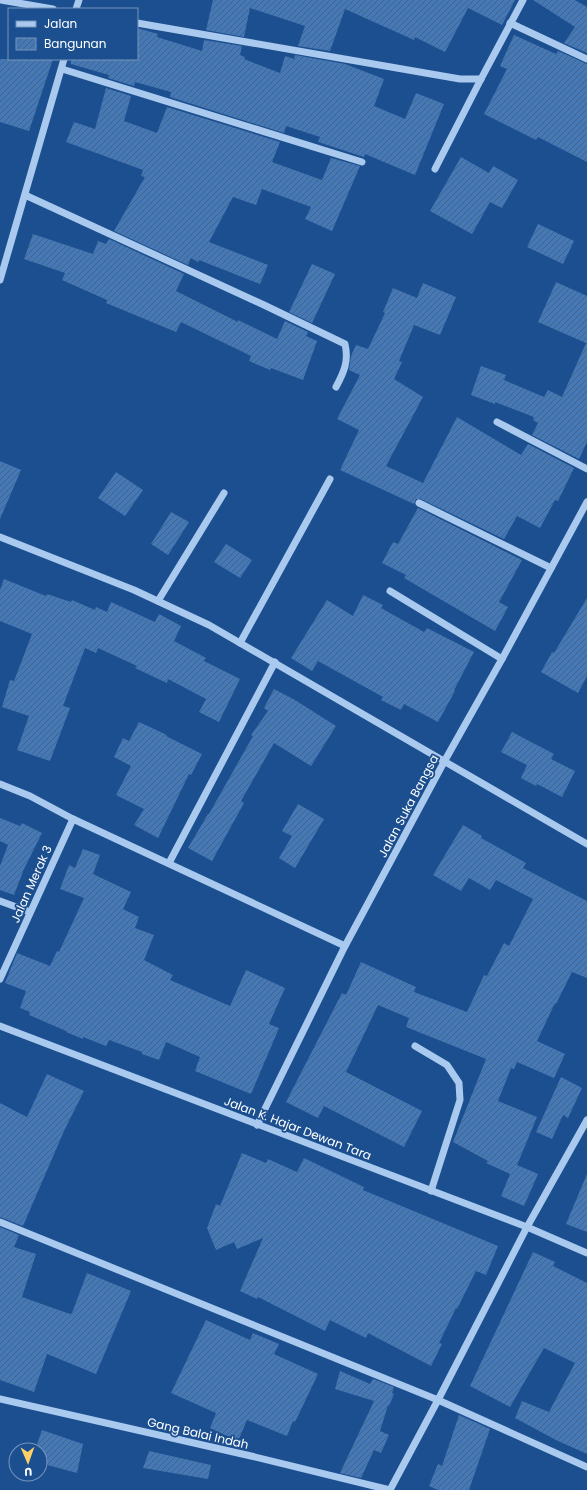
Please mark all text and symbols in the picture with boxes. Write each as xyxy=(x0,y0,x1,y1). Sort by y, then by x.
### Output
legend xyxy=(8,8,138,60)
text: Jalan xyxy=(44,15,77,32)
text: Bangunan xyxy=(44,35,106,52)
street label: Jalan Suka Bangsa xyxy=(374,752,442,860)
street label: Jalan Merak 3 xyxy=(6,843,56,925)
street label: Jalan K. Hajar Dewan Tara xyxy=(222,1092,374,1164)
street label: Gang Balai Indah xyxy=(146,1413,250,1453)
north arrow xyxy=(8,1442,48,1482)
text: U xyxy=(24,1464,33,1480)

